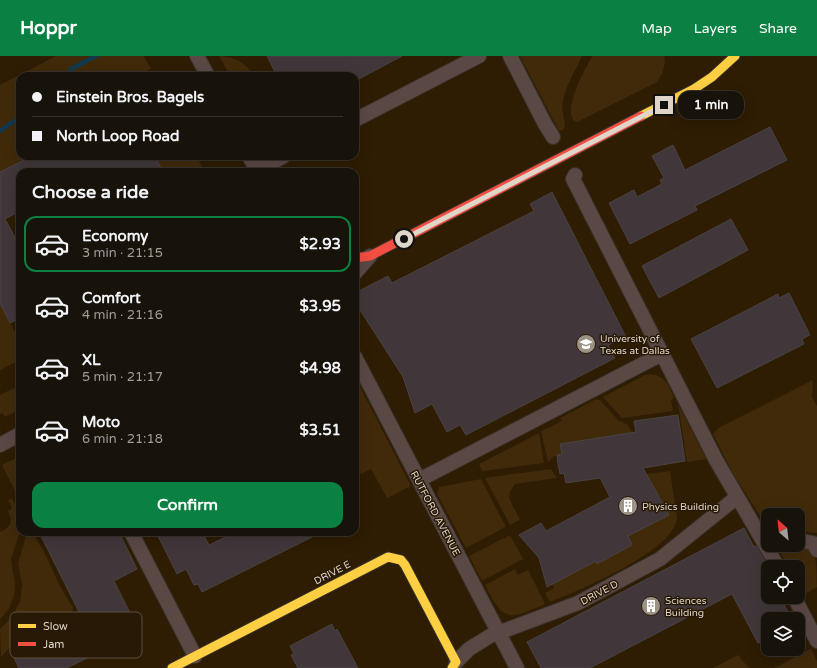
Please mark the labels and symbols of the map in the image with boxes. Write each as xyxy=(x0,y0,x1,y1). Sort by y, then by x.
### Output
callout: 1 min xyxy=(678,91,744,119)
route end xyxy=(655,96,673,114)
route start xyxy=(395,230,413,248)
school or university icon: University of Texas at Dallas xyxy=(575,333,597,355)
place label: University of Texas at Dallas xyxy=(600,333,670,357)
street label: RUTFORD AVENUE xyxy=(408,469,463,558)
building icon: Physics Building xyxy=(617,495,639,517)
place label: Physics Building xyxy=(642,501,719,513)
north arrow xyxy=(761,508,805,552)
street label: DRIVE E xyxy=(312,558,353,588)
street label: DRIVE D xyxy=(579,578,620,608)
building icon: Sciences Building xyxy=(640,595,662,617)
place label: Sciences Building xyxy=(665,595,707,619)
legend xyxy=(10,612,142,658)
text: Slow xyxy=(43,620,68,633)
text: Jam xyxy=(43,638,64,651)

